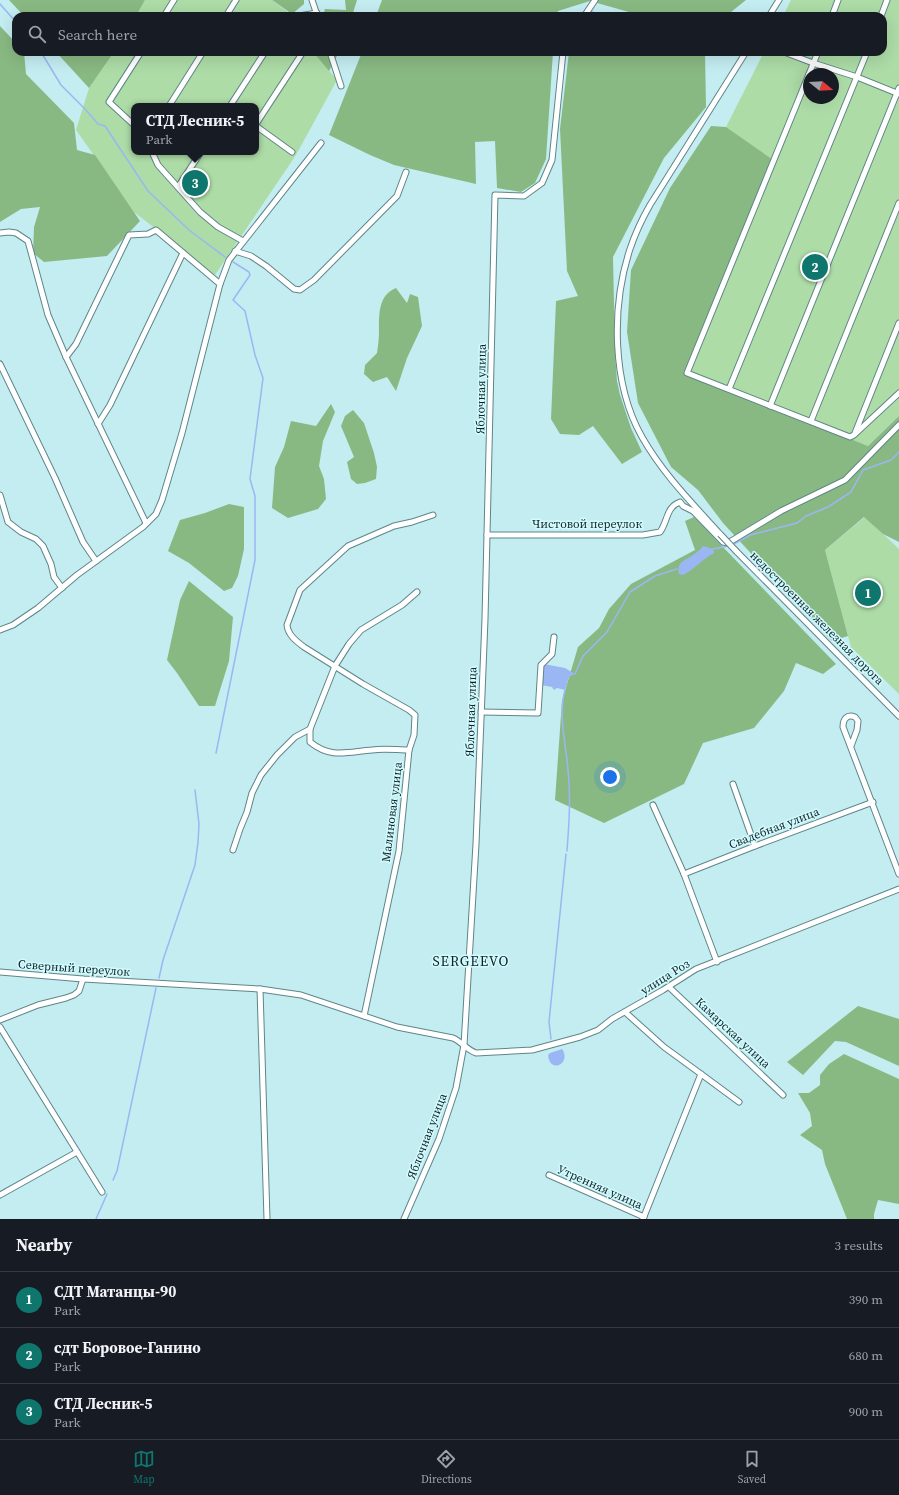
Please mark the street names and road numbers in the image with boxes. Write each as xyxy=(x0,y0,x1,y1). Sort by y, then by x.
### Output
street label: Яблочная улица xyxy=(472,343,490,434)
street label: Чистовой переулок xyxy=(532,516,642,532)
street label: недостроенная железная дорога xyxy=(747,548,888,689)
street label: Яблочная улица xyxy=(461,666,481,757)
street label: Малиновая улица xyxy=(378,760,406,863)
street label: Свадебная улица xyxy=(726,803,822,853)
street label: Северный переулок xyxy=(18,956,131,980)
street label: улица Роз xyxy=(637,956,693,998)
street label: Камарская улица xyxy=(692,994,775,1073)
street label: Яблочная улица xyxy=(403,1090,451,1181)
street label: Утренняя улица xyxy=(555,1161,646,1213)

